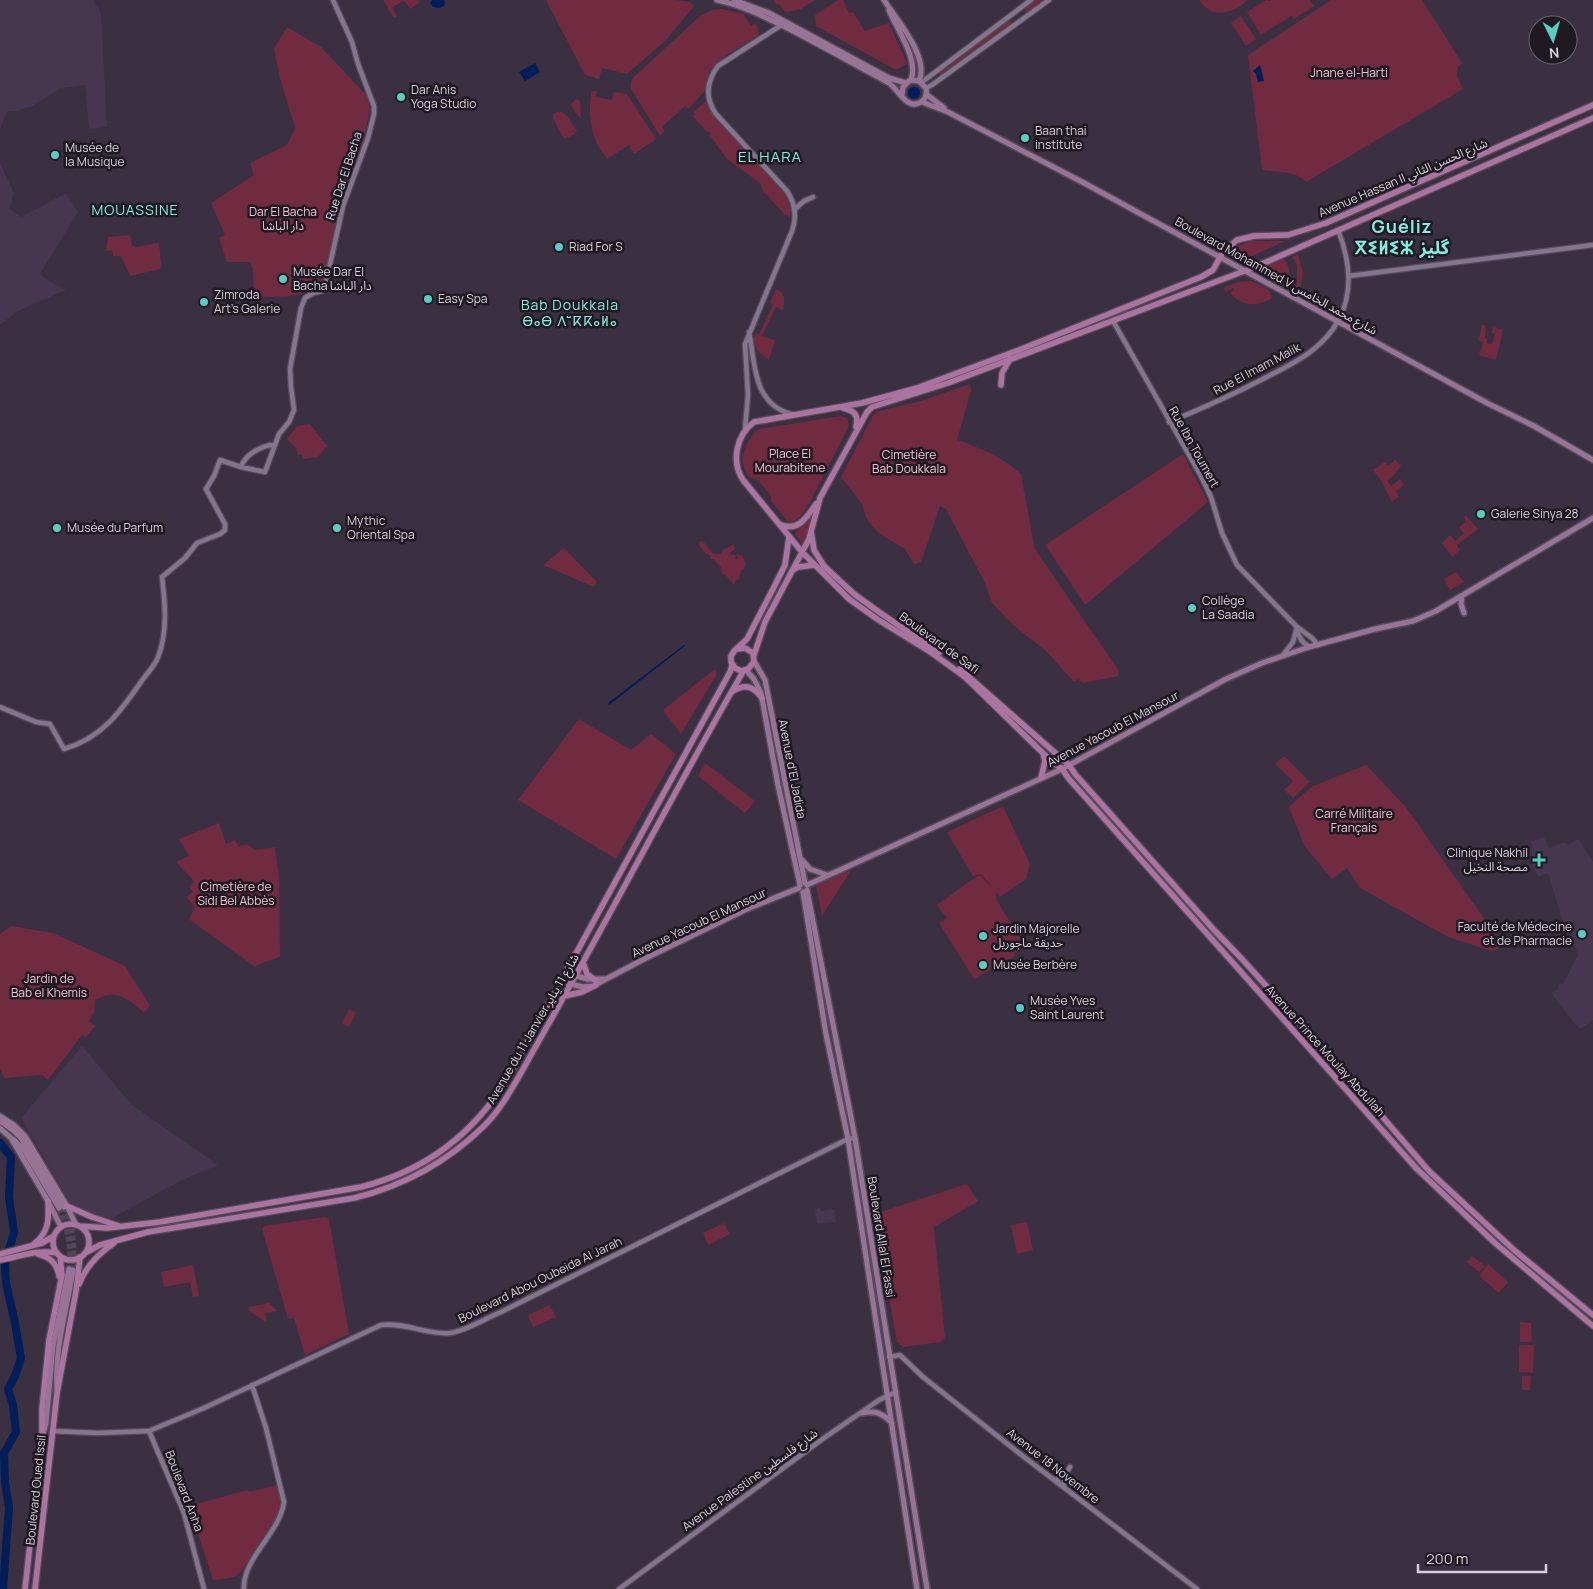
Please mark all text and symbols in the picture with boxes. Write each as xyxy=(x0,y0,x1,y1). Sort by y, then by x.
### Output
north arrow xyxy=(1528,15,1578,65)
text: N xyxy=(1548,44,1560,63)
park label: Jnane el-Harti xyxy=(1310,64,1388,81)
place label: Dar Anis Yoga Studio xyxy=(411,81,476,112)
marker: Dar Anis Yoga Studio xyxy=(395,91,407,103)
place label: Baan thai institute xyxy=(1035,122,1087,153)
street label: Rue Dar El Bacha xyxy=(321,129,366,222)
marker: Baan thai institute xyxy=(1019,132,1031,144)
street label: Avenue Hassan II شارع الحسن الثاني xyxy=(1316,134,1491,223)
place label: Musée de la Musique xyxy=(65,139,124,170)
district label: EL HARA xyxy=(738,146,802,167)
marker: Musée de la Musique xyxy=(49,149,61,161)
district label: MOUASSINE xyxy=(91,200,179,219)
park label: Dar El Bacha دار الباشا xyxy=(249,203,317,234)
street label: Boulevard Mohammed V شارع محمد الخامس xyxy=(1172,213,1380,339)
district label: Guéliz ⴳⵉⵍⵉⵣ گليز xyxy=(1355,214,1450,259)
place label: Riad For S xyxy=(569,238,623,255)
marker: Riad For S xyxy=(553,241,565,253)
place label: Musée Dar El Bacha دار الباشا xyxy=(293,263,372,294)
marker: Musée Dar El Bacha دار الباشا xyxy=(277,273,289,285)
place label: Zimroda Art's Galerie xyxy=(214,286,280,317)
place label: Easy Spa xyxy=(438,290,487,307)
marker: Easy Spa xyxy=(422,293,434,305)
district label: Bab Doukkala ⴱⴰⴱ ⴷⵯⴽⴽⴰⵍⴰ xyxy=(521,295,619,330)
marker: Zimroda Art's Galerie xyxy=(198,296,210,308)
street label: Rue El Imam Malik xyxy=(1210,338,1304,399)
street label: Rue Ibn Toumert xyxy=(1165,403,1224,491)
park label: Place El Mourabitene xyxy=(755,445,825,476)
park label: Cimetière Bab Doukkala xyxy=(872,446,946,477)
place label: Galerie Sinya 28 xyxy=(1491,505,1579,522)
marker: Galerie Sinya 28 xyxy=(1475,508,1487,520)
place label: Mythic Oriental Spa xyxy=(347,512,415,543)
place label: Musée du Parfum xyxy=(67,519,163,536)
marker: Musée du Parfum xyxy=(51,522,63,534)
marker: Mythic Oriental Spa xyxy=(331,522,343,534)
place label: Collège La Saadia xyxy=(1202,592,1255,623)
marker: Collège La Saadia xyxy=(1186,602,1198,614)
street label: Boulevard de Safi xyxy=(896,608,983,677)
street label: Avenue Yacoub El Mansour xyxy=(1044,686,1182,771)
street label: Avenue d'El Jadida xyxy=(774,718,810,820)
park label: Carré Militaire Français xyxy=(1315,805,1393,836)
place label: Clinique Nakhil مصحة النخيل xyxy=(1447,844,1528,875)
marker: Clinique Nakhil مصحة النخيل xyxy=(1532,853,1546,867)
park label: Cimetière de Sidi Bel Abbès xyxy=(197,878,275,909)
street label: Avenue Yacoub El Mansour xyxy=(629,884,770,961)
place label: Faculté de Médecine et de Pharmacie xyxy=(1458,918,1572,949)
place label: Jardin Majorelle حديقة ماجوريل xyxy=(993,920,1080,951)
marker: Faculté de Médecine et de Pharmacie xyxy=(1576,928,1588,940)
marker: Jardin Majorelle حديقة ماجوريل xyxy=(977,930,989,942)
street label: Avenue du 11 Janvier شارع 11 يناير xyxy=(482,950,584,1108)
place label: Musée Berbère xyxy=(993,956,1077,973)
marker: Musée Berbère xyxy=(977,959,989,971)
park label: Jardin de Bab el Khemis xyxy=(11,970,87,1001)
street label: Avenue Prince Moulay Abdullah xyxy=(1262,981,1389,1120)
place label: Musée Yves Saint Laurent xyxy=(1030,992,1104,1023)
marker: Musée Yves Saint Laurent xyxy=(1014,1002,1026,1014)
street label: Boulevard Allal El Fassi xyxy=(864,1175,899,1299)
street label: Boulevard Abou Oubeida Al Jarah xyxy=(455,1232,625,1327)
street label: Avenue 18 Novembre xyxy=(1003,1424,1103,1507)
street label: Avenue Palestine شارع فلسطين xyxy=(678,1425,822,1535)
street label: Boulevard Oued Issil xyxy=(21,1434,50,1546)
street label: Boulevard Anha xyxy=(161,1448,208,1534)
scale bar xyxy=(1418,1542,1546,1574)
text: 200 m xyxy=(1426,1548,1469,1569)

